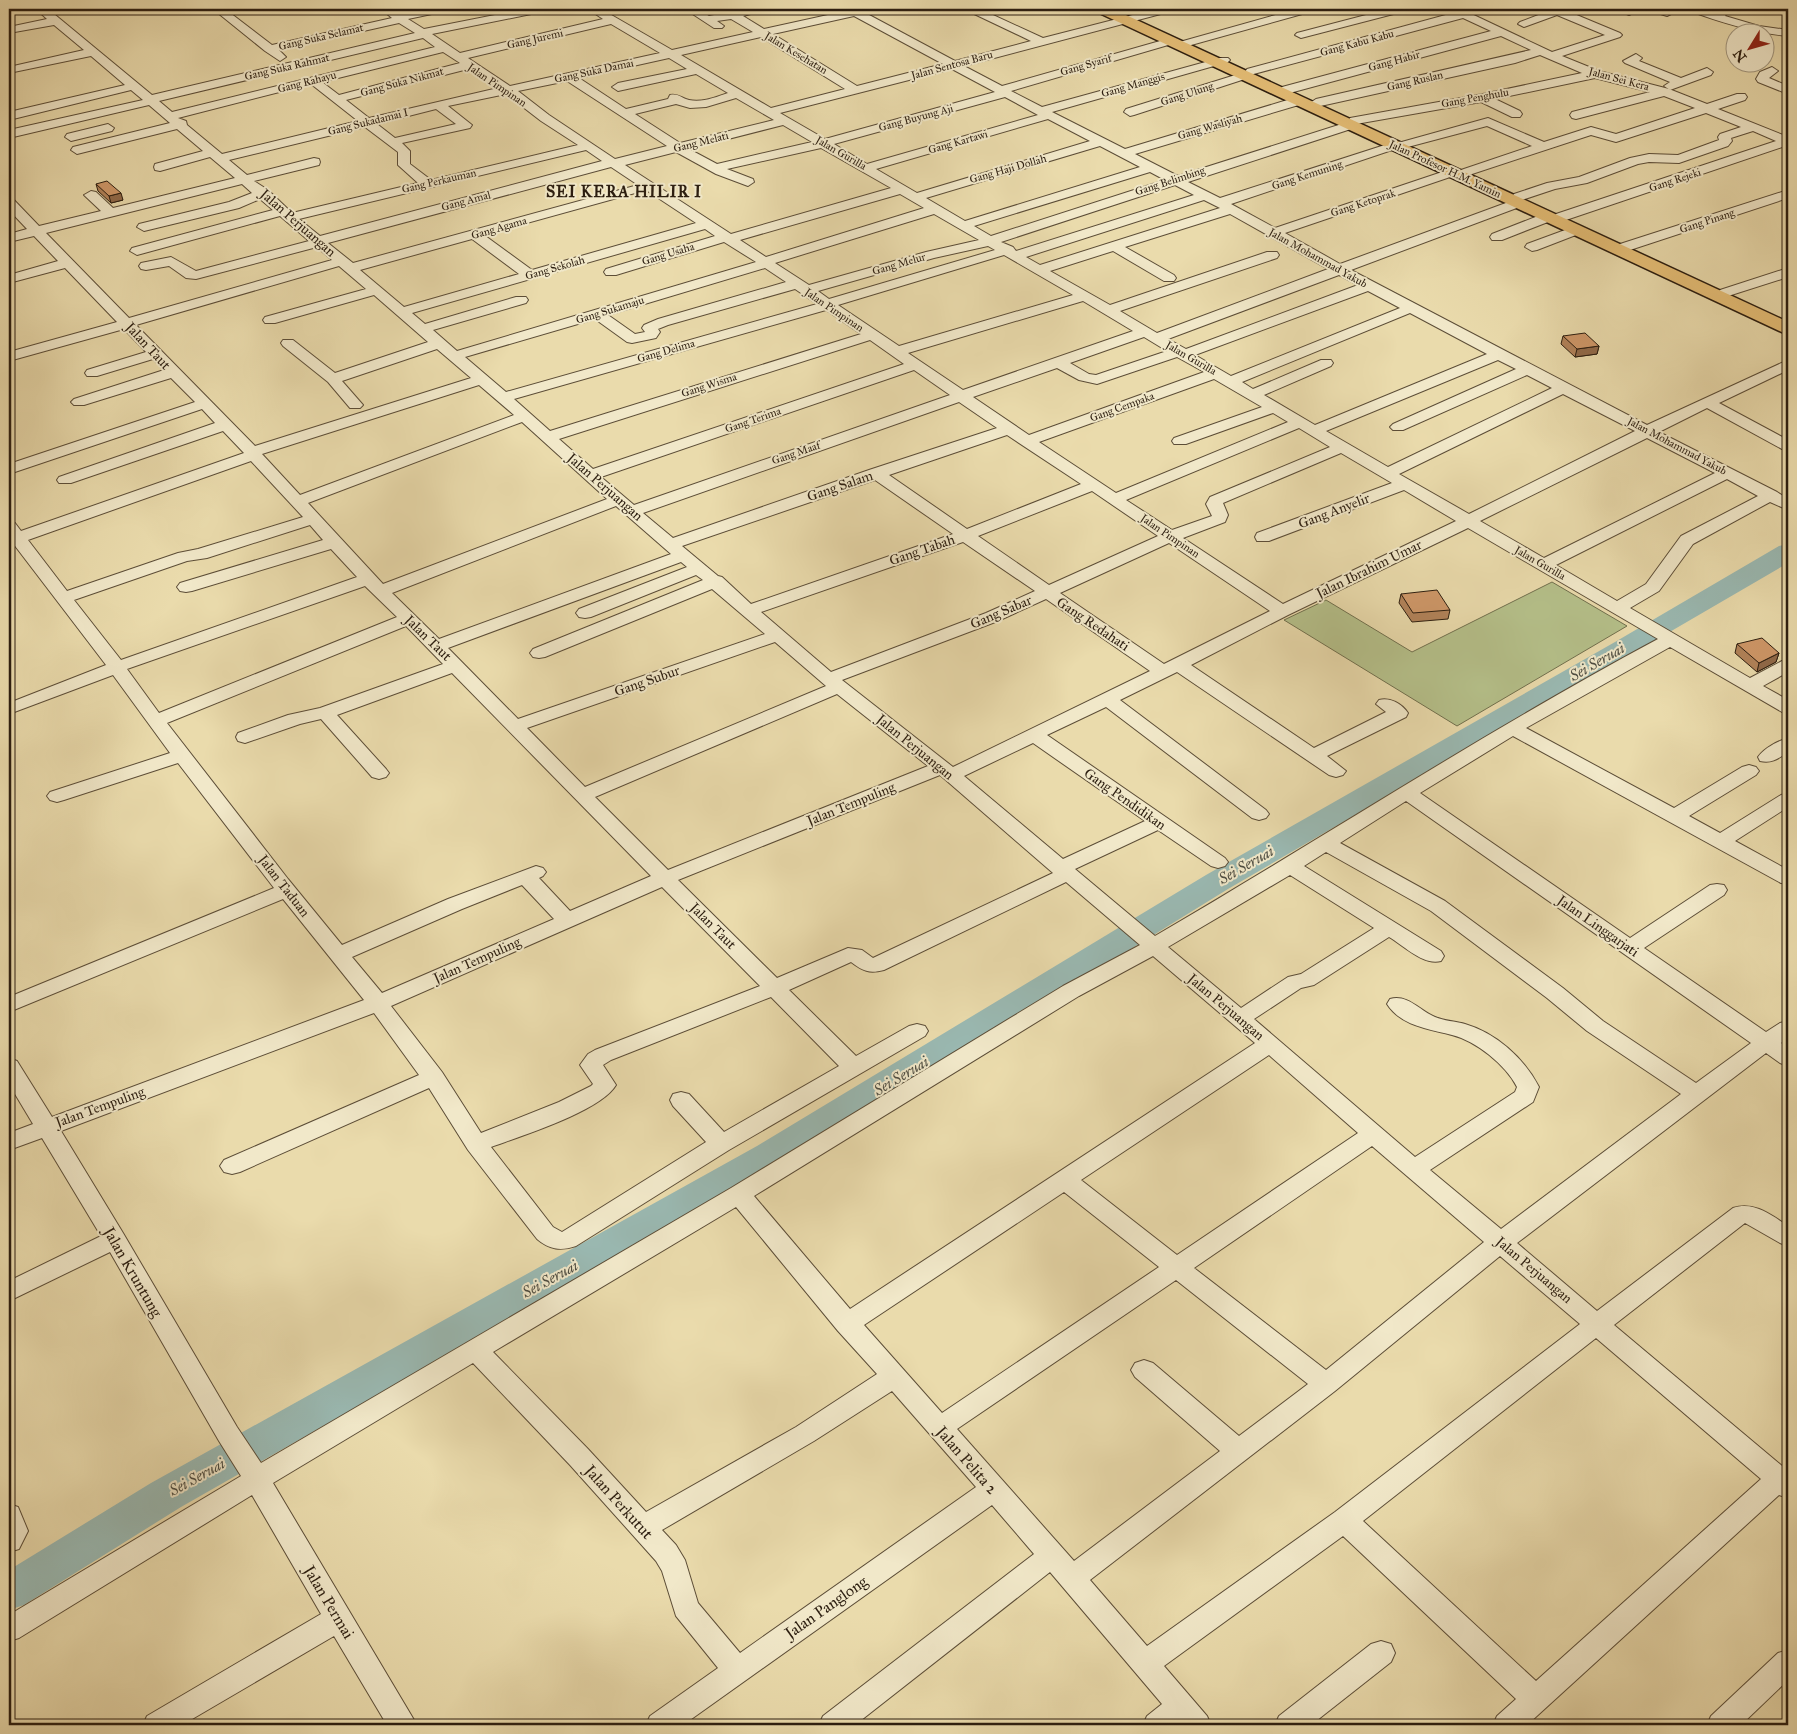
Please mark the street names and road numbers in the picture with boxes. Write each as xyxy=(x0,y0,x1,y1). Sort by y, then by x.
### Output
street label: Gang Suka Selamat xyxy=(277,21,365,53)
street label: Gang Juremi xyxy=(506,26,565,53)
street label: Gang Kabu Kabu xyxy=(1319,27,1395,59)
street label: Jalan Kesehatan xyxy=(761,29,830,78)
street label: Jalan Sentosa Baru xyxy=(909,48,995,83)
street label: Gang Habir xyxy=(1367,48,1422,74)
street label: Gang Suka Rahmat xyxy=(243,51,331,83)
street label: Gang Syarif xyxy=(1059,51,1115,79)
street label: Gang Suka Damai xyxy=(553,56,635,86)
street label: Jalan Pimpinan xyxy=(464,60,529,110)
street label: Jalan Sei Kera xyxy=(1586,64,1651,94)
street label: Gang Suka Nikmat xyxy=(359,65,445,99)
street label: Gang Rahayu xyxy=(276,68,338,96)
street label: Gang Ruslan xyxy=(1386,68,1444,94)
street label: Gang Manggis xyxy=(1100,70,1166,100)
street label: Gang Ulung xyxy=(1159,79,1216,109)
street label: Gang Penghulu xyxy=(1440,86,1510,110)
street label: Gang Buyung Aji xyxy=(877,102,955,134)
street label: Gang Sukadamai I xyxy=(327,106,410,138)
street label: Gang Wasliyah xyxy=(1176,112,1244,142)
street label: Gang Kartawi xyxy=(927,127,989,157)
street label: Gang Melati xyxy=(672,129,730,155)
street label: Jalan Gurilla xyxy=(812,133,869,174)
street label: Jalan Profesor H.M. Yamin xyxy=(1386,137,1503,202)
street label: Gang Haji Dollah xyxy=(968,152,1048,186)
street label: Gang Kemuning xyxy=(1270,157,1345,193)
street label: Gang Belimbing xyxy=(1133,163,1207,198)
street label: Gang Perkauman xyxy=(400,166,478,196)
street label: Gang Rejeki xyxy=(1647,166,1703,194)
street label: Jalan Perjuangan xyxy=(255,184,340,261)
street label: Gang Ketoprak xyxy=(1329,186,1398,220)
street label: Gang Amal xyxy=(440,188,492,214)
street label: Gang Pinang xyxy=(1678,206,1737,236)
street label: Gang Agama xyxy=(470,214,529,242)
street label: Jalan Mohammad Yakub xyxy=(1265,225,1370,291)
street label: Gang Usaha xyxy=(640,240,696,268)
street label: Gang Melur xyxy=(871,250,928,278)
street label: Gang Sekolah xyxy=(524,253,586,283)
street label: Jalan Pimpinan xyxy=(801,285,866,335)
street label: Gang Sukamaju xyxy=(574,293,646,327)
street label: Jalan Taut xyxy=(120,317,174,374)
street label: Gang Delima xyxy=(636,336,697,365)
street label: Jalan Gurilla xyxy=(1162,338,1219,379)
street label: Gang Wisma xyxy=(680,370,739,400)
street label: Gang Cempaka xyxy=(1088,389,1156,425)
street label: Gang Terima xyxy=(723,404,783,436)
street label: Jalan Mohammad Yakub xyxy=(1624,414,1729,479)
street label: Gang Maaf xyxy=(770,438,824,467)
street label: Jalan Perjuangan xyxy=(562,448,647,525)
street label: Gang Salam xyxy=(805,467,875,505)
street label: Gang Anyelir xyxy=(1296,489,1373,532)
street label: Jalan Pimpinan xyxy=(1137,511,1202,561)
street label: Gang Tabah xyxy=(887,531,957,569)
street label: Jalan Ibrahim Umar xyxy=(1312,536,1426,604)
street label: Jalan Gurilla xyxy=(1511,543,1568,584)
street label: Gang Sabar xyxy=(968,591,1035,633)
street label: Gang Redahati xyxy=(1053,593,1133,655)
street label: Jalan Taut xyxy=(399,610,455,665)
street label: Gang Subur xyxy=(612,662,683,700)
street label: Jalan Perjuangan xyxy=(871,709,957,784)
street label: Gang Pendidikan xyxy=(1081,764,1170,834)
street label: Jalan Tempuling xyxy=(802,778,898,831)
street label: Jalan Taduan xyxy=(252,850,314,921)
street label: Jalan Linggarjati xyxy=(1552,890,1642,961)
street label: Jalan Taut xyxy=(684,898,740,953)
street label: Jalan Tempuling xyxy=(429,933,524,989)
street label: Jalan Perjuangan xyxy=(1182,969,1268,1045)
street label: Jalan Tempuling xyxy=(51,1083,148,1133)
street label: Jalan Kruntung xyxy=(98,1222,167,1321)
street label: Jalan Perjuangan xyxy=(1490,1232,1576,1308)
street label: Jalan Pelita 2 xyxy=(930,1421,1002,1499)
street label: Jalan Perkutut xyxy=(579,1460,657,1544)
street label: Jalan Permai xyxy=(298,1560,359,1643)
street label: Jalan Panglong xyxy=(779,1571,872,1644)

